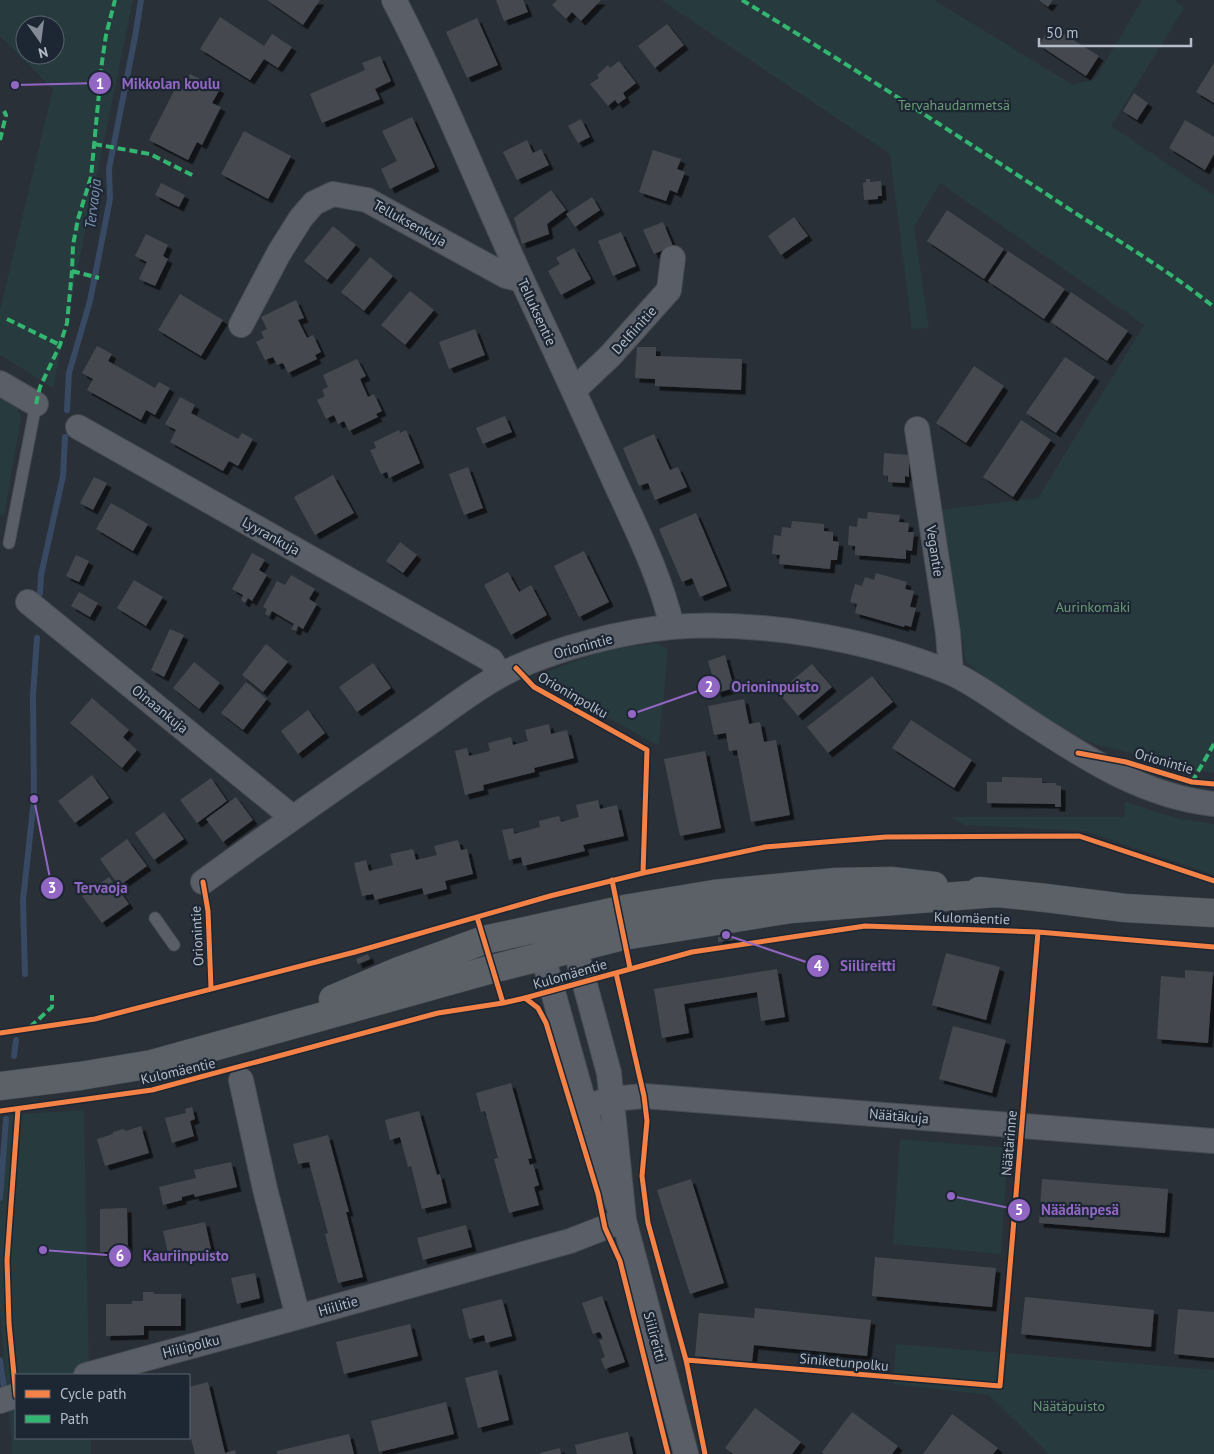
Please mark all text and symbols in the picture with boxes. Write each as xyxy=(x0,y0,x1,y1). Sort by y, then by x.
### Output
north arrow xyxy=(15,15,65,65)
scale bar xyxy=(1039,15,1192,47)
text: 50 m xyxy=(1046,23,1079,42)
text: N xyxy=(37,43,50,62)
callout: Mikkolan koulu xyxy=(87,68,231,98)
text: 1 xyxy=(96,74,104,93)
text: Mikkolan koulu xyxy=(122,74,220,93)
park label: Tervahaudanmetsä xyxy=(898,96,1010,114)
water label: Tervaoja xyxy=(80,177,105,230)
street label: Telluksenkuja xyxy=(370,195,450,251)
street label: Telluksentie xyxy=(514,276,560,348)
street label: Delfiinitie xyxy=(608,302,660,358)
street label: Lyyrankuja xyxy=(239,513,303,559)
street label: Vegantie xyxy=(922,523,948,578)
park label: Aurinkomäki xyxy=(1056,598,1130,616)
street label: Orionintie xyxy=(552,630,614,662)
street label: Orioninpolku xyxy=(535,668,611,722)
callout: Orioninpuisto xyxy=(696,672,829,702)
text: 2 xyxy=(705,677,713,696)
text: Orioninpuisto xyxy=(731,677,819,696)
street label: Oinaankuja xyxy=(128,681,192,737)
street label: Orionintie xyxy=(1133,744,1195,778)
callout: Tervaoja xyxy=(39,873,138,903)
text: 3 xyxy=(48,878,56,897)
text: Tervaoja xyxy=(74,878,128,897)
street label: Orionintie xyxy=(186,905,208,967)
street label: Kulomäentie xyxy=(934,908,1010,928)
callout: Siilireitti xyxy=(805,951,906,981)
street label: Kulomäentie xyxy=(531,955,609,993)
text: 4 xyxy=(814,956,823,975)
text: Siilireitti xyxy=(840,956,896,975)
street label: Kulomäentie xyxy=(139,1054,217,1088)
street label: Näätäkuja xyxy=(868,1104,930,1128)
street label: Näätärinne xyxy=(997,1109,1021,1177)
callout: Näädänpesä xyxy=(1006,1195,1129,1225)
text: 5 xyxy=(1015,1200,1023,1219)
text: Näädänpesä xyxy=(1041,1200,1119,1219)
callout: Kauriinpuisto xyxy=(108,1241,239,1271)
text: 6 xyxy=(116,1246,124,1265)
text: Kauriinpuisto xyxy=(143,1246,229,1265)
street label: Hiilitie xyxy=(316,1292,360,1320)
street label: Siilireitti xyxy=(640,1310,670,1364)
street label: Hiilipolku xyxy=(161,1330,221,1362)
street label: Siniketunpolku xyxy=(799,1349,889,1375)
legend xyxy=(15,1374,190,1439)
text: Cycle path xyxy=(60,1384,126,1403)
park label: Näätäpuisto xyxy=(1033,1397,1105,1415)
text: Path xyxy=(60,1409,89,1428)

